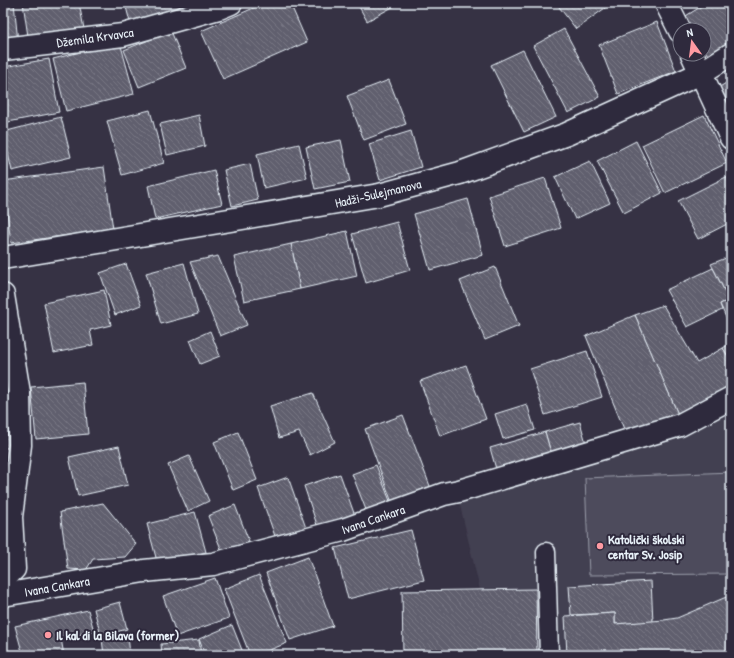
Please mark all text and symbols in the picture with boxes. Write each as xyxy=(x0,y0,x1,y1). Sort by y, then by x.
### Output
north arrow xyxy=(672,22,712,62)
street label: Džemila Krvavca xyxy=(55,23,135,51)
text: N xyxy=(685,25,694,40)
street label: Hadži-Sulejmanova xyxy=(333,174,423,212)
street label: Ivana Cankara xyxy=(339,500,407,538)
place label: Katolički školski centar Sv. Josip xyxy=(608,530,685,564)
marker: Katolički školski centar Sv. Josip xyxy=(595,541,605,551)
street label: Ivana Cankara xyxy=(23,571,91,601)
place label: Il kal di la Bilava (former) xyxy=(56,626,180,644)
marker: Il kal di la Bilava (former) xyxy=(43,630,53,640)

